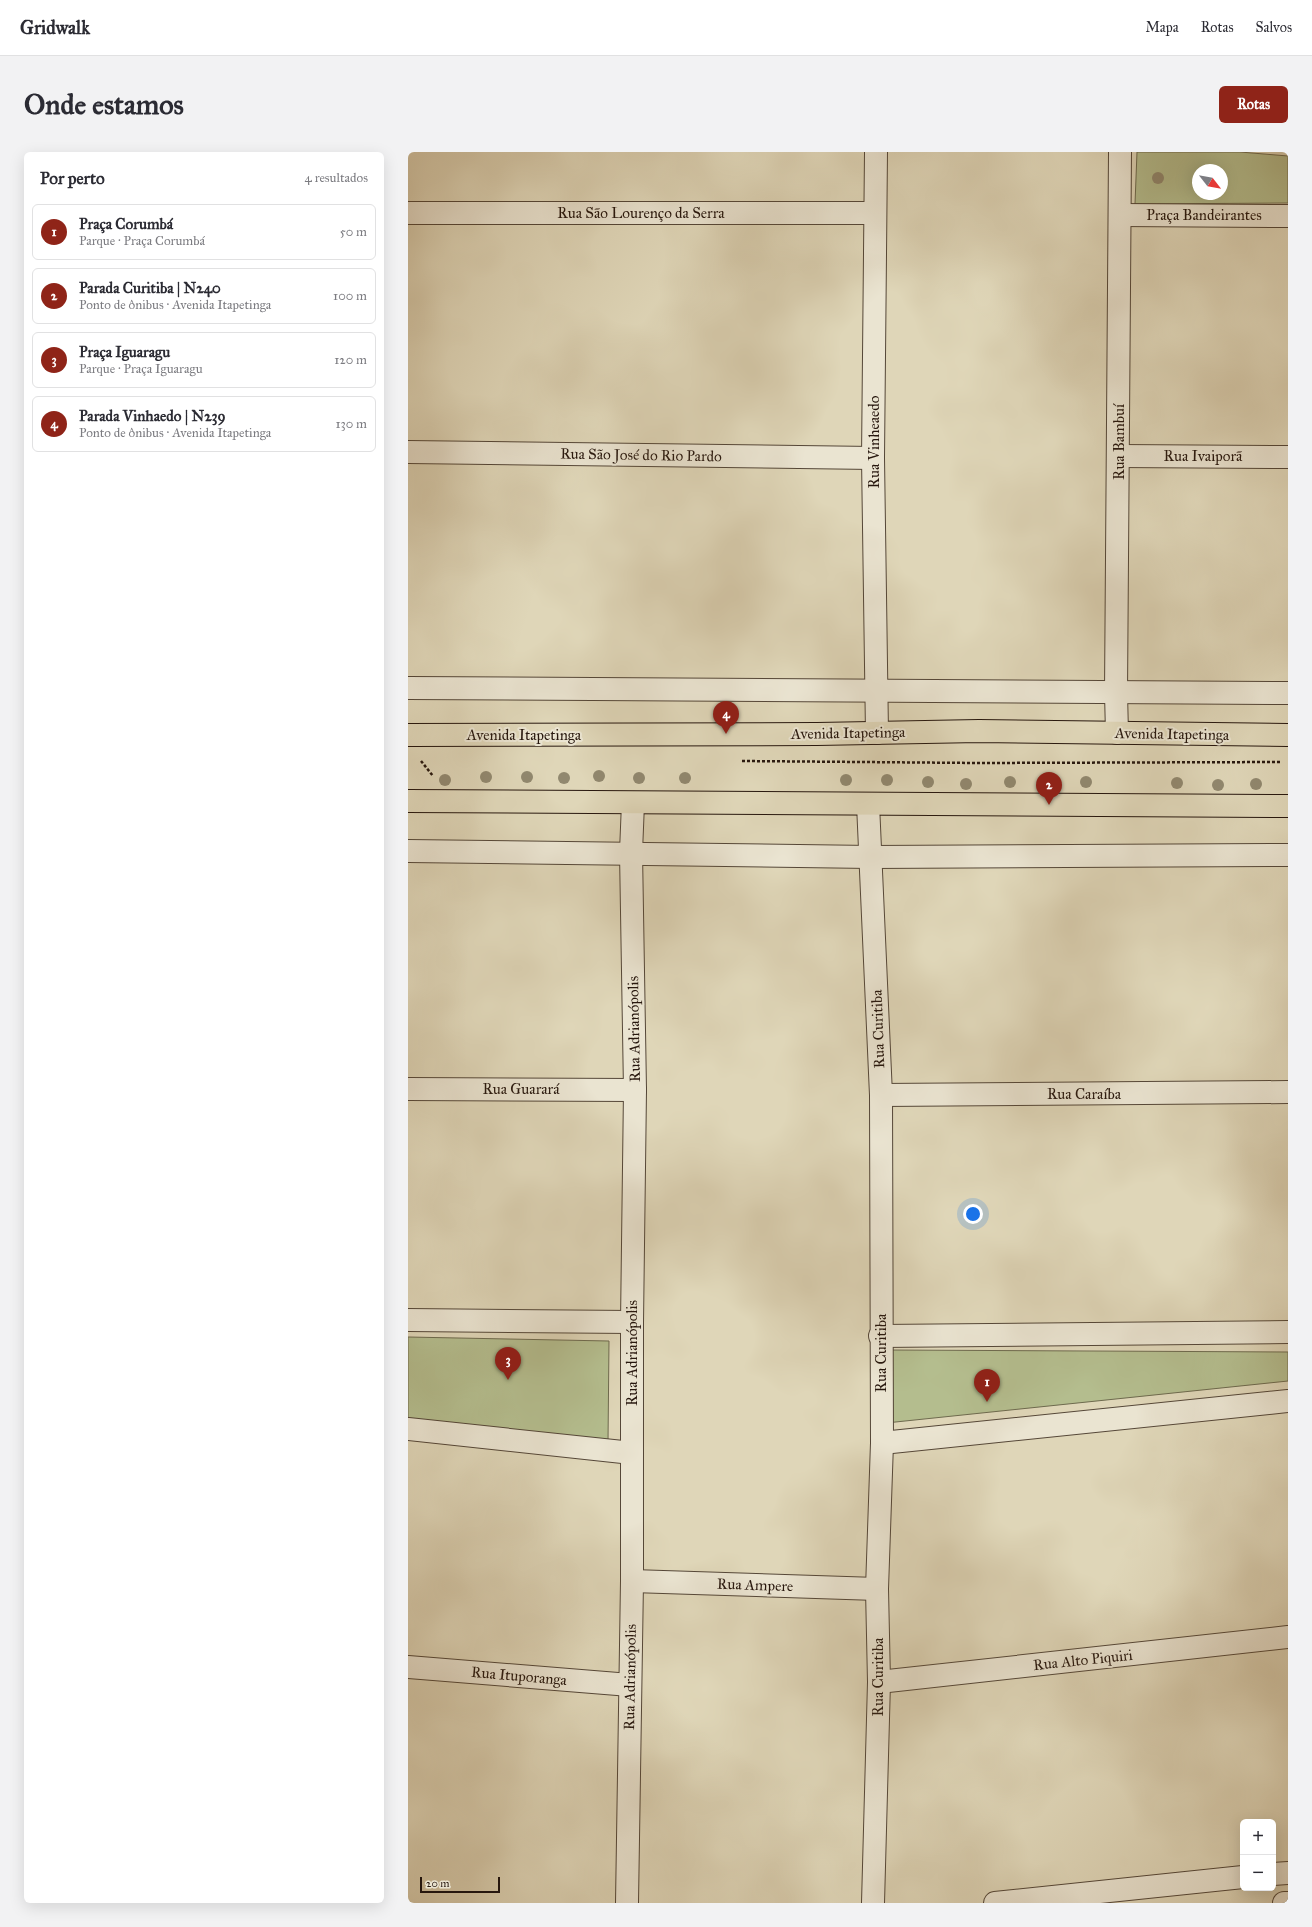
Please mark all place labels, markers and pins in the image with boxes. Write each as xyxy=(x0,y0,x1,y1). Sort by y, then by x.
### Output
pin: 4 xyxy=(713,701,739,734)
pin: 2 xyxy=(1036,772,1062,805)
pin: 3 xyxy=(495,1347,521,1380)
pin: 1 xyxy=(974,1369,1000,1402)

